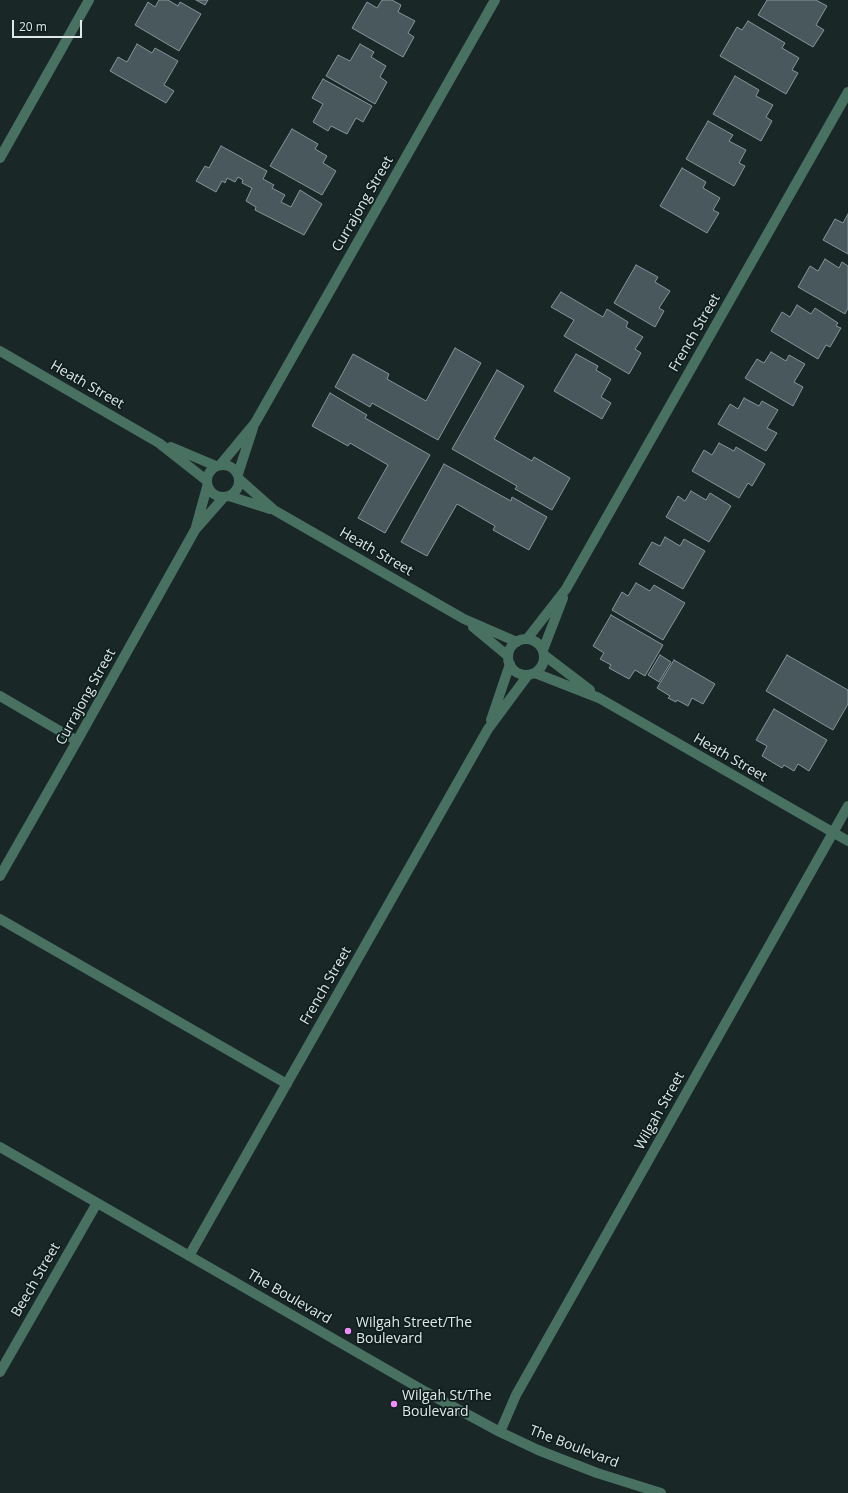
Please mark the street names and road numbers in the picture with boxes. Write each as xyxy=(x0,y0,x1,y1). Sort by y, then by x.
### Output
street label: Currajong Street xyxy=(329,153,397,255)
street label: French Street xyxy=(666,291,724,375)
street label: Heath Street xyxy=(47,357,127,413)
street label: Heath Street xyxy=(336,524,416,580)
street label: Currajong Street xyxy=(53,646,119,748)
street label: Heath Street xyxy=(690,730,770,786)
street label: French Street xyxy=(297,944,355,1028)
street label: Wilgah Street xyxy=(632,1069,688,1153)
street label: Beech Street xyxy=(8,1240,64,1320)
street label: The Boulevard xyxy=(244,1266,334,1328)
street label: The Boulevard xyxy=(527,1422,621,1472)

